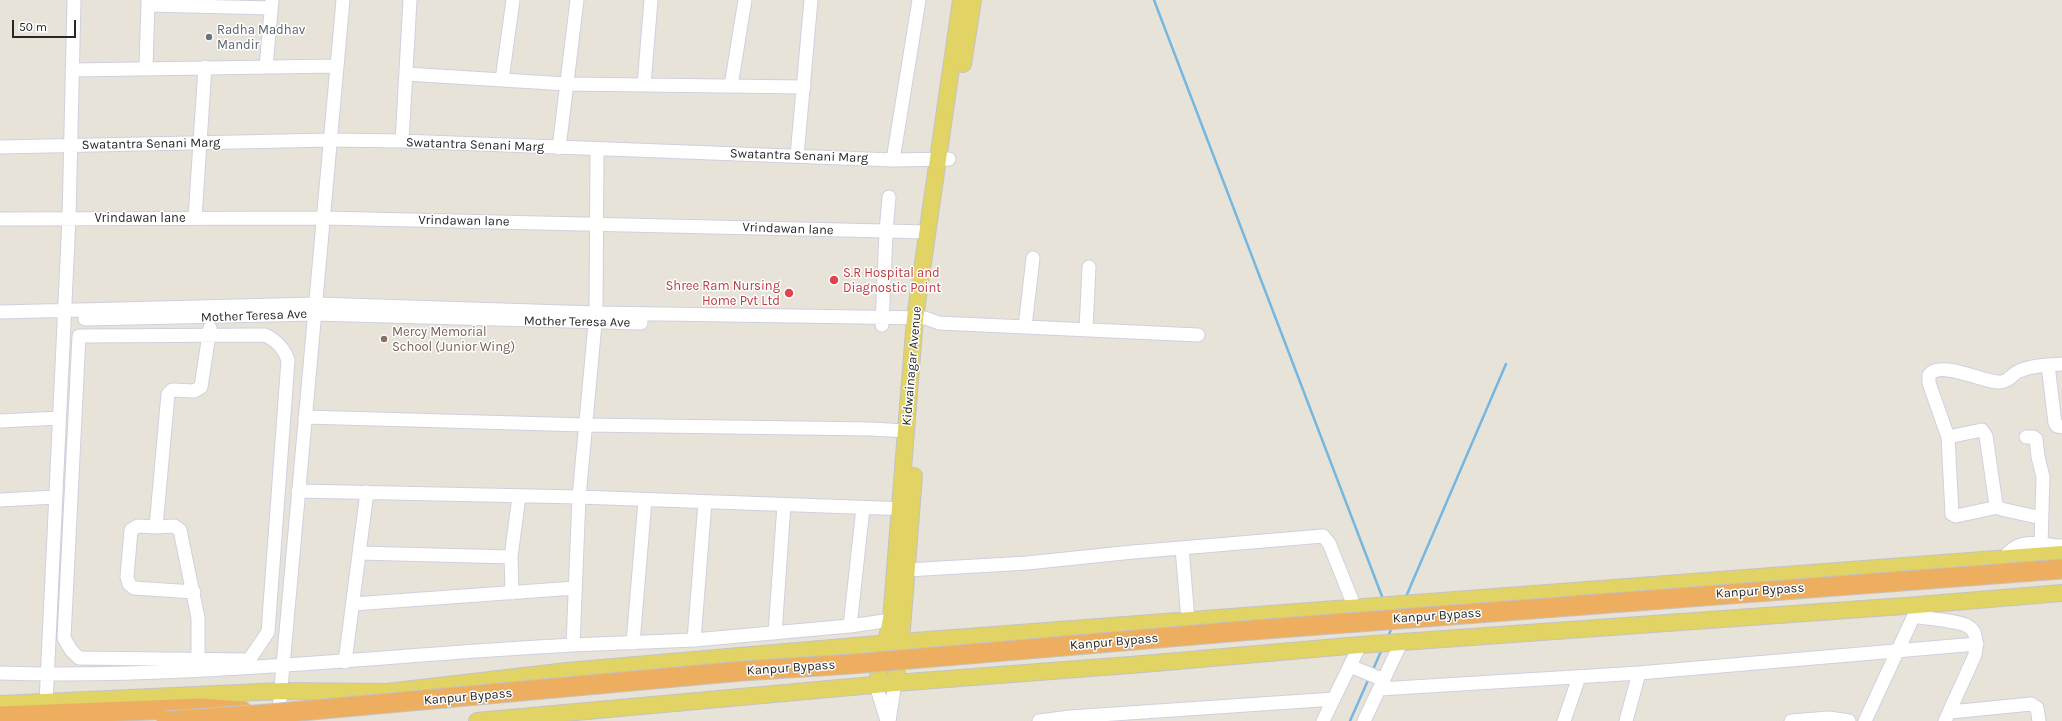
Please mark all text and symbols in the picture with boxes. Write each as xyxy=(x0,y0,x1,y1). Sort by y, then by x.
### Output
scale bar xyxy=(14,12,78,38)
text: 50 m xyxy=(19,20,47,34)
place label: Radha Madhav Mandir xyxy=(217,22,305,53)
marker: Radha Madhav Mandir xyxy=(204,32,214,42)
street label: Swatantra Senani Marg xyxy=(82,135,220,153)
street label: Swatantra Senani Marg xyxy=(406,135,544,155)
street label: Swatantra Senani Marg xyxy=(730,146,868,166)
street label: Vrindawan lane xyxy=(94,210,186,226)
street label: Vrindawan lane xyxy=(418,212,510,230)
street label: Vrindawan lane xyxy=(742,220,834,238)
place label: S.R Hospital and Diagnostic Point xyxy=(843,265,941,296)
marker: S.R Hospital and Diagnostic Point xyxy=(828,274,840,286)
place label: Shree Ram Nursing Home Pvt Ltd xyxy=(665,278,780,309)
marker: Shree Ram Nursing Home Pvt Ltd xyxy=(783,287,795,299)
street label: Mother Teresa Ave xyxy=(201,306,307,326)
street label: Kidwainagar Avenue xyxy=(899,306,925,426)
street label: Mother Teresa Ave xyxy=(524,313,630,331)
place label: Mercy Memorial School (Junior Wing) xyxy=(392,324,515,355)
marker: Mercy Memorial School (Junior Wing) xyxy=(379,334,389,344)
street label: Kanpur Bypass xyxy=(1715,580,1805,602)
street label: Kanpur Bypass xyxy=(1392,605,1482,627)
street label: Kanpur Bypass xyxy=(1069,630,1159,654)
street label: Kanpur Bypass xyxy=(746,657,836,679)
street label: Kanpur Bypass xyxy=(423,685,513,709)

